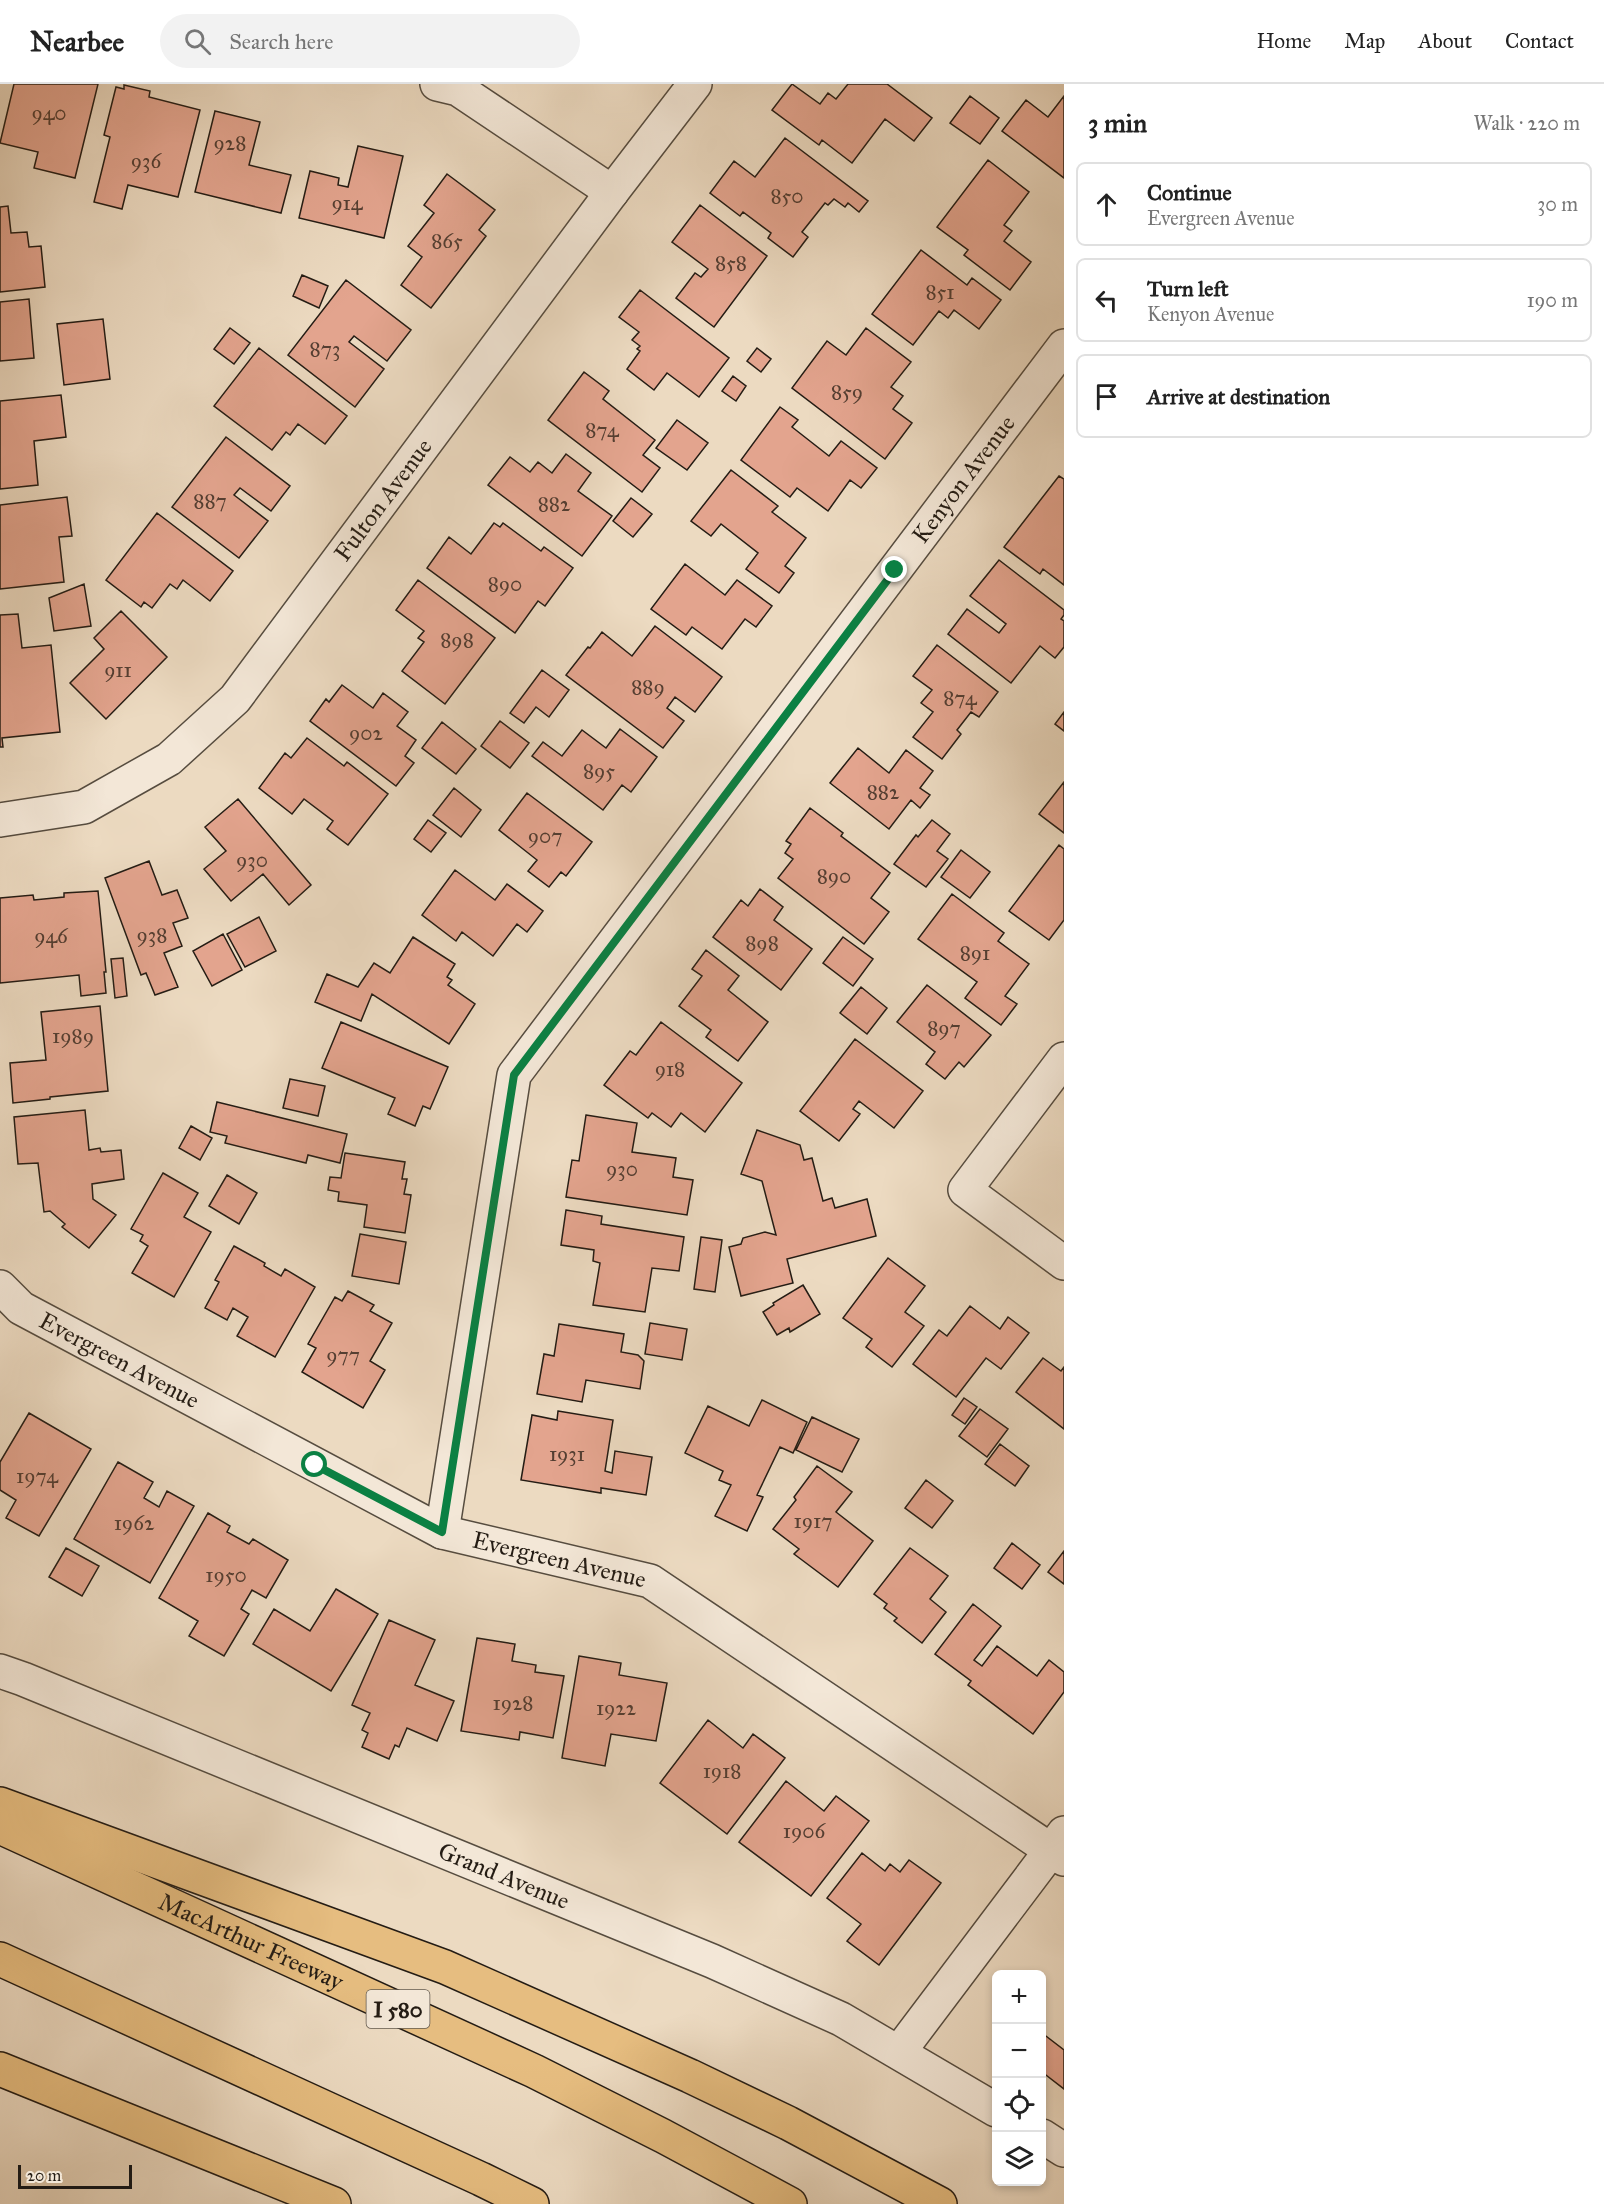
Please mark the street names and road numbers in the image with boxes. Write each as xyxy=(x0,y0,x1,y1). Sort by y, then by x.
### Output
street label: Kenyon Avenue xyxy=(905,409,1022,549)
street label: Fulton Avenue xyxy=(328,432,439,567)
street label: Evergreen Avenue xyxy=(34,1305,205,1415)
street label: Evergreen Avenue xyxy=(470,1525,649,1595)
street label: Grand Avenue xyxy=(434,1836,574,1916)
street label: MacArthur Freeway xyxy=(154,1887,349,1997)
road number: I 580 xyxy=(366,1990,430,2028)

